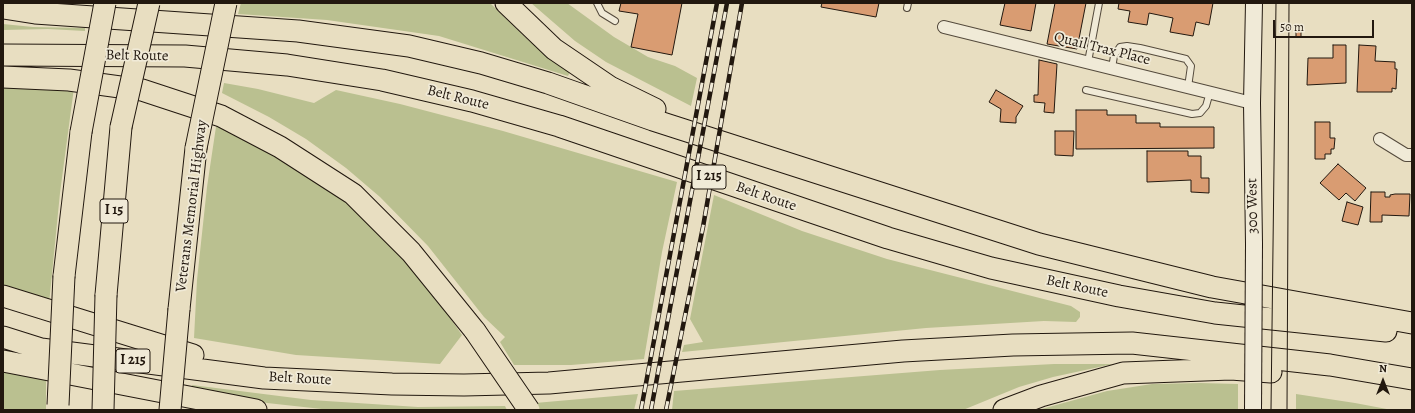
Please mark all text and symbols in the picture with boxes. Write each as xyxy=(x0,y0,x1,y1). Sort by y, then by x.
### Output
scale bar xyxy=(1275,12,1376,38)
text: 50 m xyxy=(1280,19,1304,35)
street label: Quail Trax Place xyxy=(1052,28,1152,70)
street label: Belt Route xyxy=(105,46,169,66)
street label: Belt Route xyxy=(425,82,491,114)
street label: Veterans Memorial Highway xyxy=(173,119,211,293)
road number: I 215 xyxy=(692,165,726,189)
street label: Belt Route xyxy=(733,178,799,216)
street label: 300 West xyxy=(1244,178,1262,234)
road number: I 15 xyxy=(100,199,128,223)
street label: Belt Route xyxy=(1044,272,1110,302)
road number: I 215 xyxy=(116,349,150,373)
north arrow xyxy=(1363,361,1403,401)
text: N xyxy=(1379,361,1387,376)
street label: Belt Route xyxy=(268,368,332,390)

